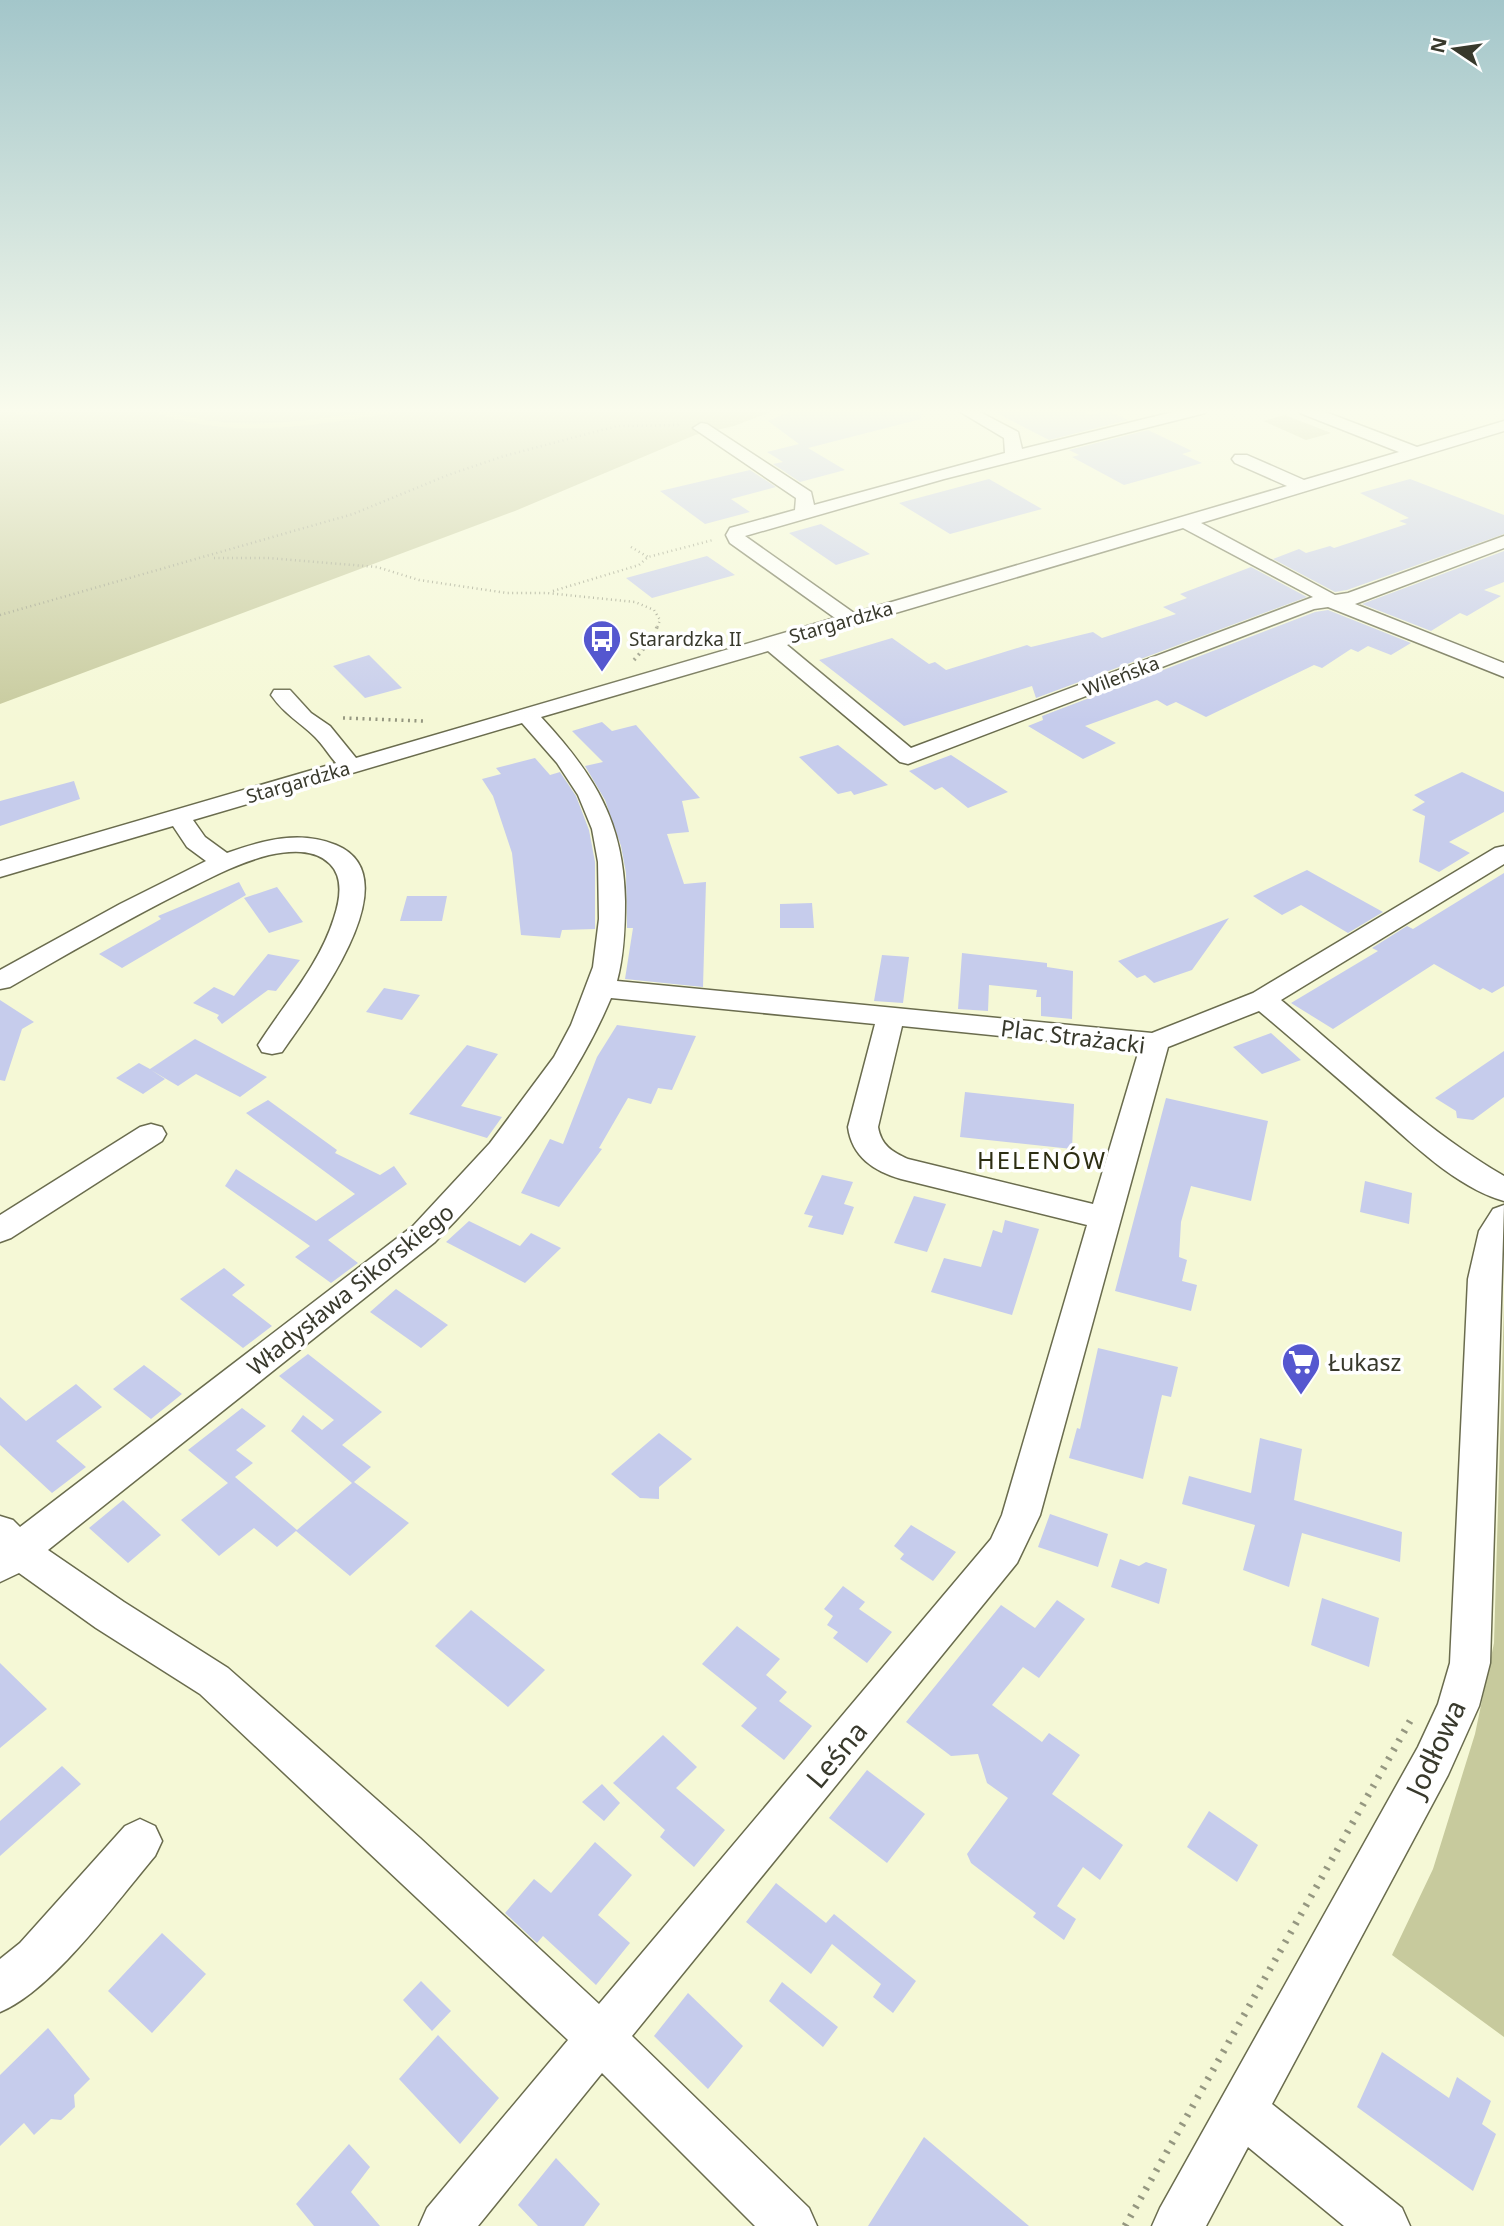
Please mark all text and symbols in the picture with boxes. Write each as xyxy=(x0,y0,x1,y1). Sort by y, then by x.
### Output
north arrow xyxy=(1420,14,1490,84)
text: N xyxy=(1424,35,1453,56)
street label: Stargardzka xyxy=(786,595,896,649)
bus stop icon: Starardzka II xyxy=(581,618,623,673)
place label: Starardzka II xyxy=(629,626,742,652)
street label: Wileńska xyxy=(1079,650,1163,702)
street label: Stargardzka xyxy=(243,755,353,809)
street label: Plac Strażacki xyxy=(999,1011,1147,1061)
district label: HELENÓW xyxy=(977,1143,1107,1176)
street label: Władysława Sikorskiego xyxy=(240,1196,460,1382)
supermarket icon: Łukasz xyxy=(1280,1341,1322,1396)
place label: Łukasz xyxy=(1328,1346,1401,1378)
street label: Jodłowa xyxy=(1395,1693,1474,1805)
street label: Leśna xyxy=(797,1712,875,1796)

